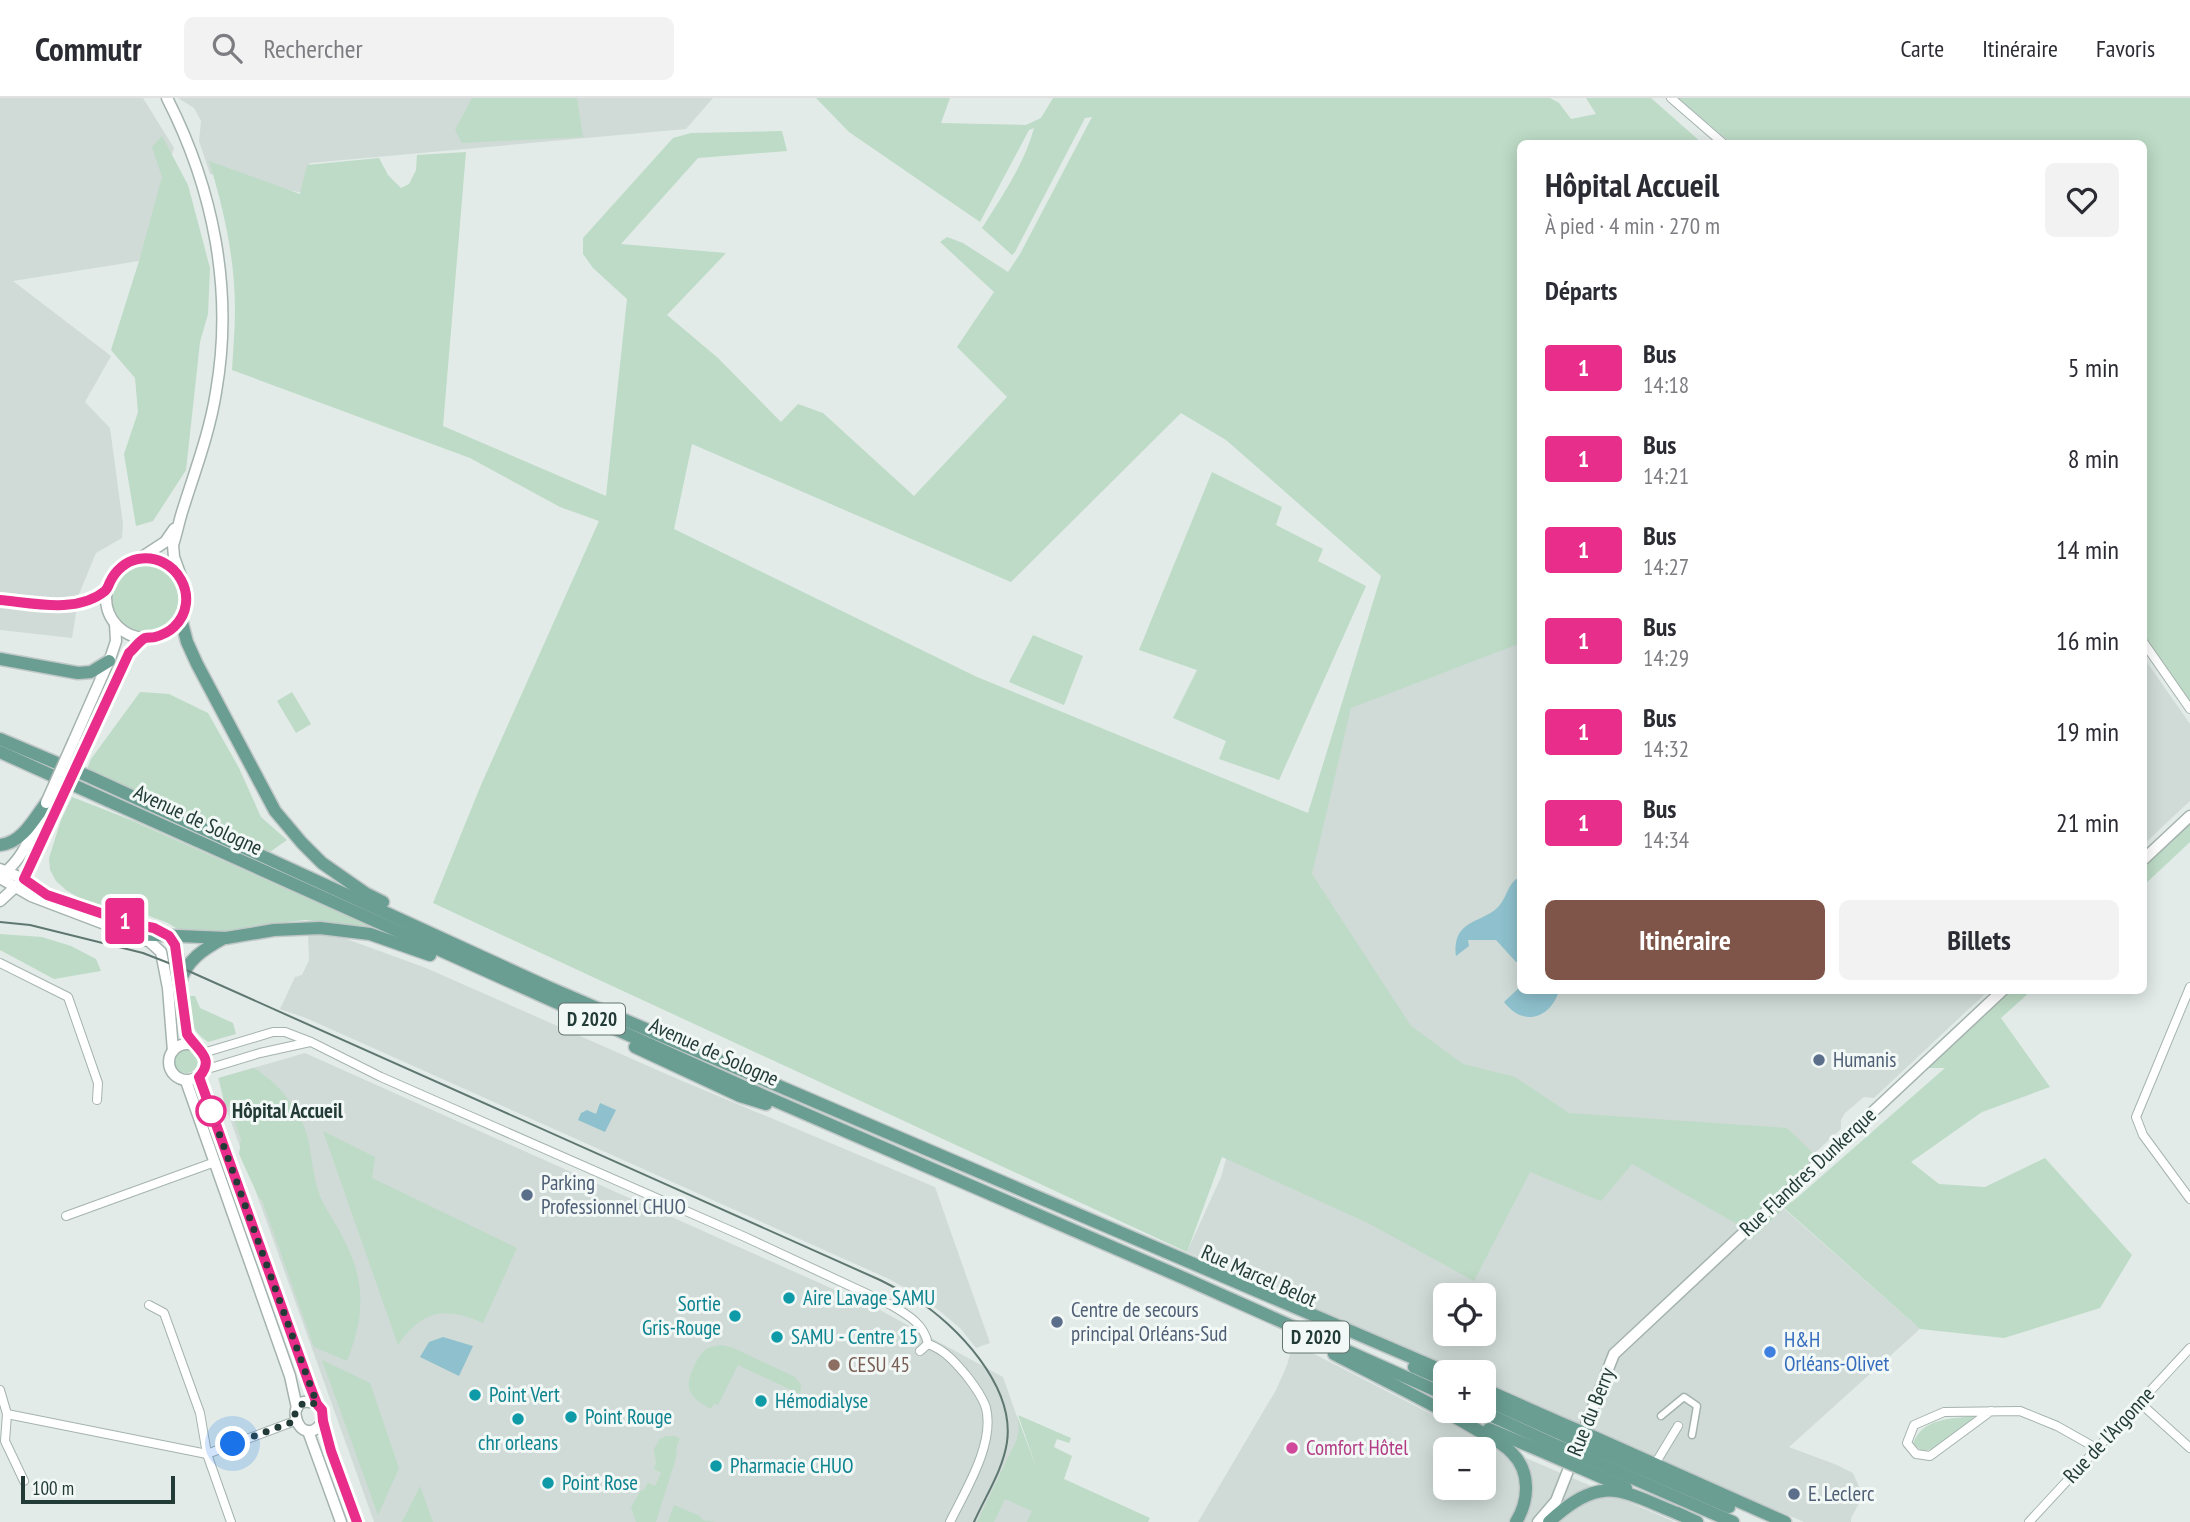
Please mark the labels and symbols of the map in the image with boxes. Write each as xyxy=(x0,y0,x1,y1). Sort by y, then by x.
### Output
street label: Avenue de Sologne xyxy=(130,778,267,861)
line badge: 1 xyxy=(102,898,148,944)
road number: D 2020 xyxy=(559,1004,625,1035)
street label: Avenue de Sologne xyxy=(645,1011,783,1092)
place label: Humanis xyxy=(1833,1046,1896,1073)
marker: Humanis xyxy=(1811,1052,1827,1068)
marker: Hôpital Accueil xyxy=(196,1096,226,1126)
place label: Hôpital Accueil xyxy=(232,1097,344,1124)
street label: Rue Flandres Dunkerque xyxy=(1734,1101,1882,1242)
place label: Parking Professionnel CHUO xyxy=(541,1169,686,1220)
marker: Parking Professionnel CHUO xyxy=(519,1187,535,1203)
street label: Rue Marcel Belot xyxy=(1197,1238,1321,1313)
place label: Aire Lavage SAMU xyxy=(803,1284,935,1311)
place label: Sortie Gris-Rouge xyxy=(642,1290,721,1341)
marker: Aire Lavage SAMU xyxy=(781,1290,797,1306)
place label: Centre de secours principal Orléans-Sud xyxy=(1071,1296,1227,1347)
marker: Sortie Gris-Rouge xyxy=(727,1308,743,1324)
marker: Centre de secours principal Orléans-Sud xyxy=(1049,1314,1065,1330)
road number: D 2020 xyxy=(1283,1322,1349,1352)
place label: SAMU - Centre 15 xyxy=(791,1323,918,1350)
place label: H&H Orléans-Olivet xyxy=(1784,1326,1889,1377)
marker: SAMU - Centre 15 xyxy=(769,1329,785,1345)
marker: H&H Orléans-Olivet xyxy=(1762,1344,1778,1360)
place label: CESU 45 xyxy=(848,1351,910,1378)
marker: CESU 45 xyxy=(826,1357,842,1373)
street label: Rue du Berry xyxy=(1561,1364,1620,1460)
place label: Point Vert xyxy=(489,1381,560,1408)
street label: Rue de l'Argonne xyxy=(2057,1381,2160,1489)
marker: Point Vert xyxy=(467,1387,483,1403)
place label: Hémodialyse xyxy=(775,1387,868,1414)
marker: Hémodialyse xyxy=(753,1393,769,1409)
place label: Point Rouge xyxy=(585,1403,672,1430)
marker: Point Rouge xyxy=(563,1409,579,1425)
marker: chr orleans xyxy=(510,1411,526,1427)
your location xyxy=(215,1426,250,1461)
place label: chr orleans xyxy=(478,1429,558,1456)
place label: Comfort Hôtel xyxy=(1306,1434,1408,1461)
marker: Comfort Hôtel xyxy=(1284,1440,1300,1456)
place label: Pharmacie CHUO xyxy=(730,1452,853,1479)
marker: Pharmacie CHUO xyxy=(708,1458,724,1474)
place label: Point Rose xyxy=(562,1469,638,1496)
scale bar xyxy=(21,1473,175,1505)
marker: Point Rose xyxy=(540,1475,556,1491)
place label: E. Leclerc xyxy=(1808,1480,1875,1507)
marker: E. Leclerc xyxy=(1786,1486,1802,1502)

